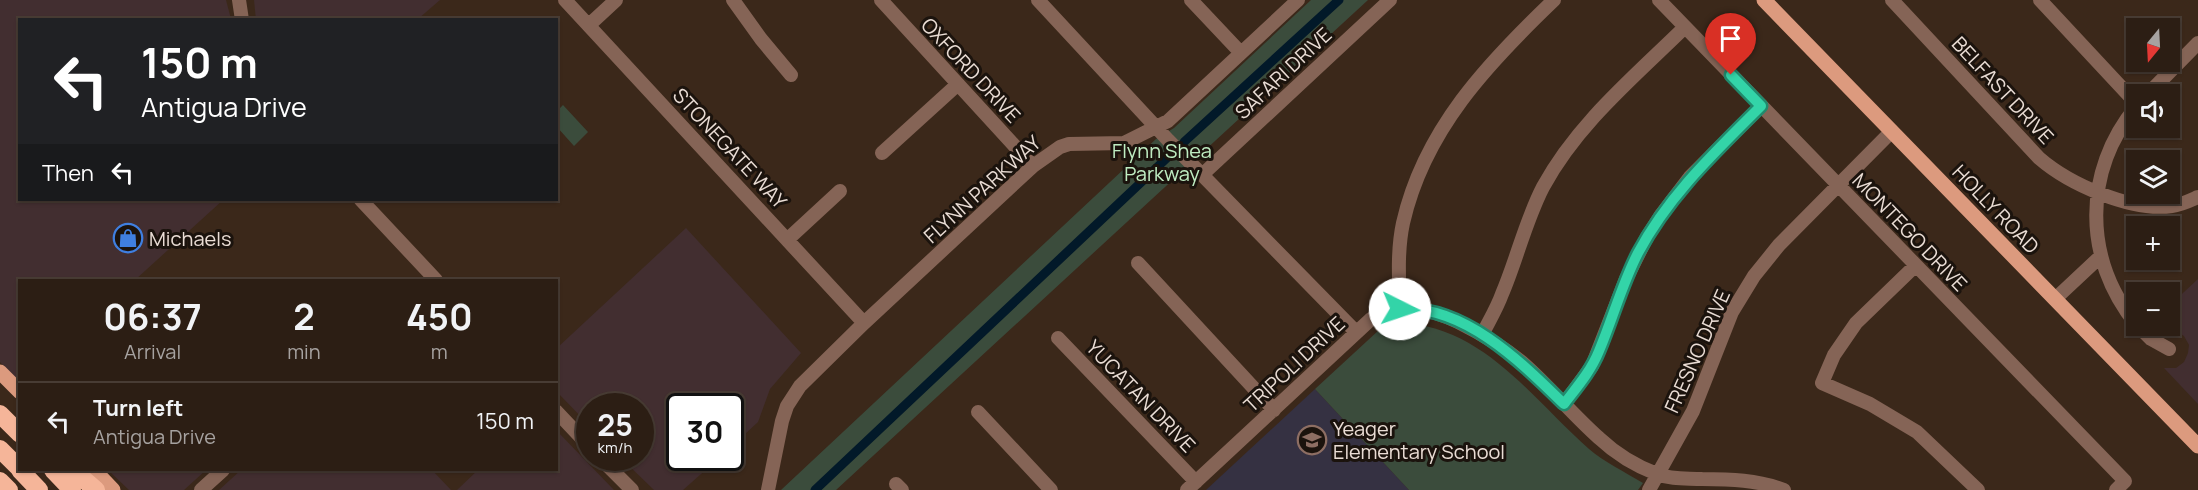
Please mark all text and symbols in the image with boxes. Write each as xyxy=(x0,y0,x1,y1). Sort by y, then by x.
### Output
street label: OXFORD DRIVE xyxy=(915,12,1027,128)
pin xyxy=(1705,13,1756,75)
north arrow xyxy=(2126,18,2180,72)
map controls xyxy=(2126,18,2180,336)
street label: SAFARI DRIVE xyxy=(1229,21,1337,125)
icon: arrive xyxy=(1714,22,1747,55)
street label: BELFAST DRIVE xyxy=(1946,30,2060,150)
text: 150 m xyxy=(141,33,258,91)
icon: left xyxy=(42,42,120,120)
street label: STONEGATE WAY xyxy=(667,82,794,215)
button: sound xyxy=(2126,84,2180,138)
text: Antigua Drive xyxy=(141,88,307,125)
street label: FLYNN PARKWAY xyxy=(918,129,1047,249)
park label: Flynn Shea Parkway xyxy=(1112,137,1212,187)
button: layers xyxy=(2126,150,2180,204)
icon: left xyxy=(106,156,139,189)
text: Then xyxy=(42,158,94,188)
street label: HOLLY ROAD xyxy=(1947,159,2045,259)
street label: MONTEGO DRIVE xyxy=(1847,167,1973,297)
button: + xyxy=(2126,216,2180,270)
shop icon: Michaels xyxy=(112,222,144,254)
place label: Michaels xyxy=(149,225,231,252)
position arrow xyxy=(1368,277,1432,341)
button: − xyxy=(2126,282,2180,336)
street label: FRESNO DRIVE xyxy=(1658,285,1736,417)
text: 06:37 xyxy=(103,292,202,341)
text: 2 xyxy=(293,292,315,341)
text: 450 xyxy=(406,292,473,341)
street label: TRIPOLI DRIVE xyxy=(1238,310,1350,418)
street label: YUCATAN DRIVE xyxy=(1080,334,1202,458)
text: Arrival xyxy=(124,338,181,365)
text: min xyxy=(287,338,321,365)
text: m xyxy=(431,338,448,365)
text: Turn left xyxy=(93,393,183,423)
speed limit sign: 30 xyxy=(666,393,744,471)
text: 25 xyxy=(597,404,633,445)
icon: left xyxy=(42,405,75,438)
text: 150 m xyxy=(476,406,534,436)
place label: Yeager Elementary School xyxy=(1333,415,1505,465)
text: Antigua Drive xyxy=(93,423,216,450)
school or university icon: Yeager Elementary School xyxy=(1296,424,1328,456)
text: km/h xyxy=(598,437,632,458)

